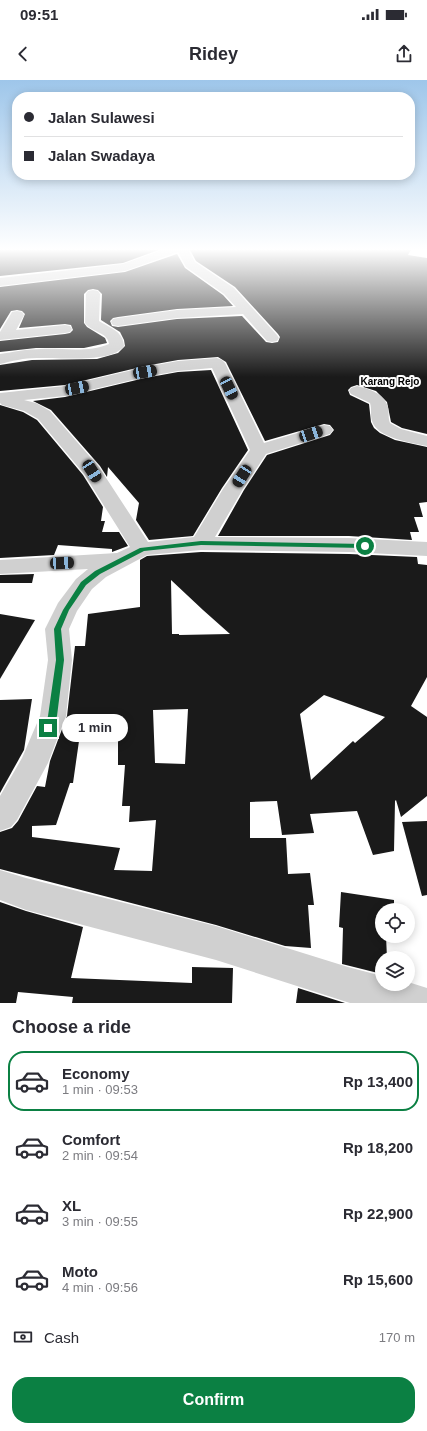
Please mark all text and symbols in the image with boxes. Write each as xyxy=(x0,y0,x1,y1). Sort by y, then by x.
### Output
text: 09:51 xyxy=(20,6,58,23)
icon: back xyxy=(12,43,34,65)
icon: share xyxy=(393,43,415,65)
text: Ridey xyxy=(189,44,238,64)
text: Jalan Sulawesi xyxy=(48,109,155,126)
text: Jalan Swadaya xyxy=(48,147,155,164)
car xyxy=(132,364,158,380)
car xyxy=(218,375,240,401)
district label: Karang Rejo xyxy=(361,376,419,387)
car xyxy=(64,380,90,396)
car xyxy=(298,425,324,443)
car xyxy=(80,458,104,484)
car xyxy=(230,463,254,489)
route start xyxy=(356,537,374,555)
car xyxy=(50,556,74,570)
callout: 1 min xyxy=(62,714,128,742)
route end xyxy=(39,719,57,737)
text: 1 min xyxy=(78,720,112,735)
map controls xyxy=(375,903,415,991)
button: locate xyxy=(375,903,415,943)
button: layers xyxy=(375,951,415,991)
text: Choose a ride xyxy=(12,1017,131,1037)
icon: car xyxy=(14,1063,50,1099)
text: Economy xyxy=(62,1065,130,1082)
text: Rp 13,400 xyxy=(343,1073,413,1090)
text: 1 min · 09:53 xyxy=(62,1082,138,1097)
icon: car xyxy=(14,1129,50,1165)
text: Comfort xyxy=(62,1131,120,1148)
text: Rp 18,200 xyxy=(343,1139,413,1156)
text: 2 min · 09:54 xyxy=(62,1148,138,1163)
icon: car xyxy=(14,1195,50,1231)
text: XL xyxy=(62,1197,81,1214)
text: Rp 22,900 xyxy=(343,1205,413,1222)
text: 3 min · 09:55 xyxy=(62,1214,138,1229)
icon: car xyxy=(14,1261,50,1297)
text: Moto xyxy=(62,1263,98,1280)
text: Rp 15,600 xyxy=(343,1271,413,1288)
text: 4 min · 09:56 xyxy=(62,1280,138,1295)
icon: cash xyxy=(12,1326,34,1348)
text: Cash xyxy=(44,1329,79,1346)
text: 170 m xyxy=(379,1330,415,1345)
button: Confirm xyxy=(12,1377,415,1423)

